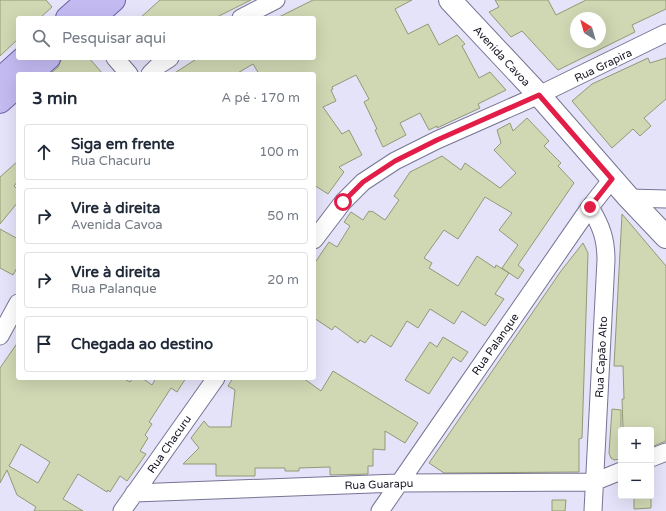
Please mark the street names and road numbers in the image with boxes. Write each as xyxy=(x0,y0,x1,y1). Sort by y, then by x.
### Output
street label: Avenida Cavoa xyxy=(470,24,533,89)
street label: Rua Grapira xyxy=(572,46,634,85)
street label: Rua Palanque xyxy=(469,311,521,378)
street label: Rua Capão Alto xyxy=(593,316,610,398)
street label: Rua Chacuru xyxy=(145,413,194,476)
street label: Rua Guarapu xyxy=(344,477,414,492)

